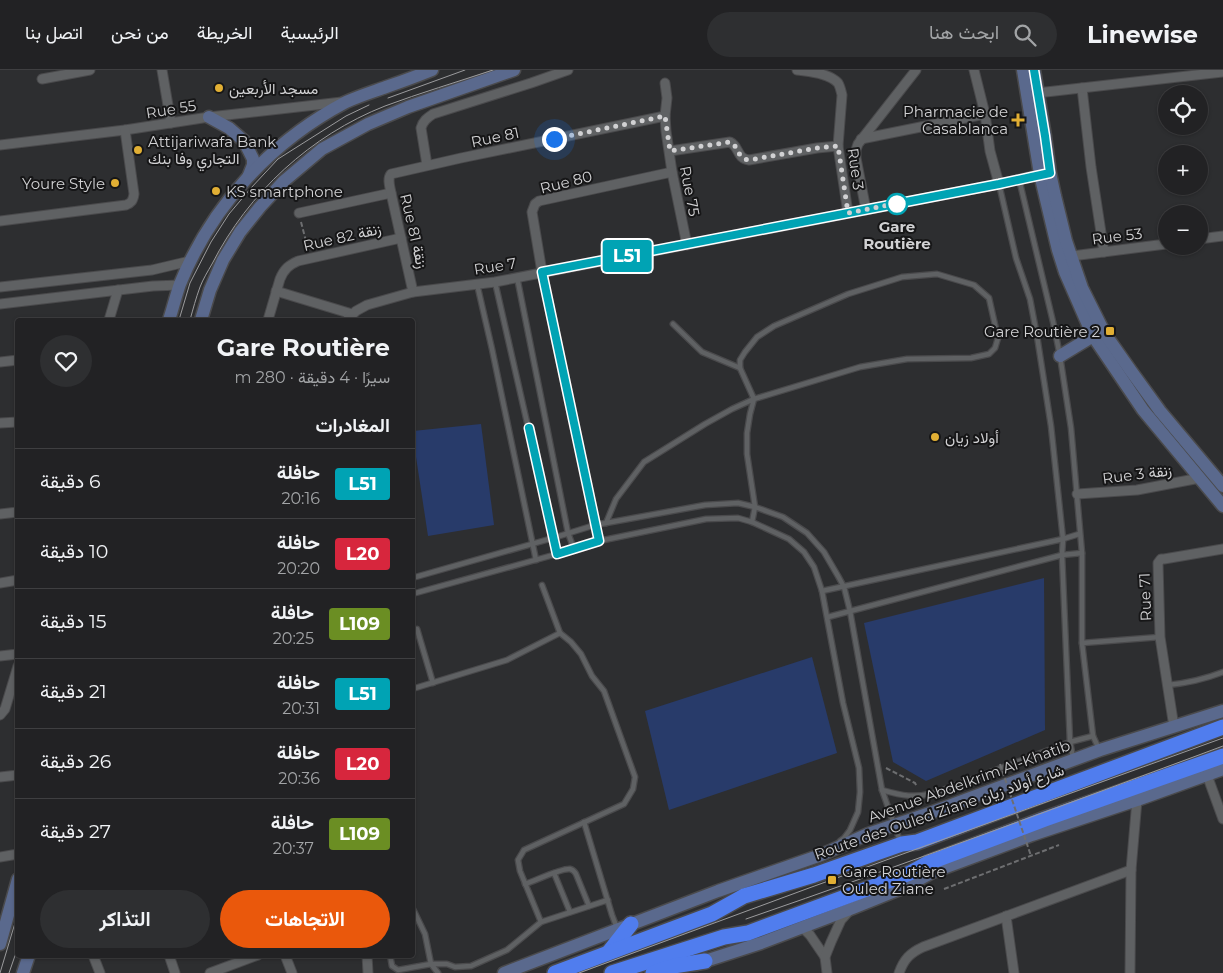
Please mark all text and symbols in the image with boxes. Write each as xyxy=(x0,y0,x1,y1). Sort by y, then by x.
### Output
search box xyxy=(707,12,1057,57)
text: Linewise xyxy=(1087,20,1198,49)
text: ابحث هنا xyxy=(929,21,999,44)
icon: search xyxy=(1011,21,1039,49)
text: اتصل بنا xyxy=(25,22,83,44)
text: من نحن xyxy=(111,22,169,44)
text: الخريطة xyxy=(197,22,252,44)
text: الرئيسية xyxy=(280,22,339,44)
place label: مسجد الأربعين xyxy=(229,79,318,99)
marker: مسجد الأربعين xyxy=(213,82,225,94)
map controls xyxy=(1158,85,1208,255)
button: locate xyxy=(1158,85,1208,135)
street label: Rue 55 xyxy=(144,96,198,122)
place label: Pharmacie de Casablanca xyxy=(903,102,1008,138)
marker: Pharmacie de Casablanca xyxy=(1012,114,1024,126)
street label: Rue 81 xyxy=(469,123,521,151)
your location xyxy=(542,127,567,152)
place label: Attijariwafa Bank التجاري وفا بنك xyxy=(148,132,276,172)
marker: Attijariwafa Bank التجاري وفا بنك xyxy=(132,144,144,156)
button: + xyxy=(1158,145,1208,195)
street label: Rue 3 xyxy=(844,147,868,191)
street label: Rue 75 xyxy=(676,164,704,218)
street label: Rue 80 xyxy=(538,166,594,198)
place label: Youre Style xyxy=(22,174,105,193)
marker: Youre Style xyxy=(109,177,121,189)
place label: KS smartphone xyxy=(226,182,343,201)
marker: KS smartphone xyxy=(210,185,222,197)
street label: Rue 81 زنقة xyxy=(396,192,432,270)
marker: Gare Routière xyxy=(886,193,908,215)
button: − xyxy=(1158,205,1208,255)
place label: Gare Routière xyxy=(863,217,931,253)
street label: Rue 82 زنقة xyxy=(301,219,383,255)
street label: Rue 53 xyxy=(1091,223,1143,249)
line badge: L51 xyxy=(598,240,656,272)
text: L51 xyxy=(613,245,641,267)
street label: Rue 7 xyxy=(472,253,518,279)
place label: Gare Routière 2 xyxy=(984,322,1100,341)
marker: Gare Routière 2 xyxy=(1104,325,1116,337)
text: Gare Routière xyxy=(217,333,390,362)
button: heart xyxy=(40,335,92,387)
text: سيرًا · 4 دقيقة · 280 m xyxy=(235,368,390,387)
text: المغادرات xyxy=(315,414,390,437)
place label: أولاد زيان xyxy=(945,428,999,447)
marker: أولاد زيان xyxy=(929,431,941,443)
street label: Rue 3 زنقة xyxy=(1101,460,1173,488)
text: حافلة xyxy=(277,461,320,484)
text: 6 دقيقة xyxy=(40,470,101,493)
text: L51 xyxy=(348,473,377,495)
text: 20:16 xyxy=(281,489,320,508)
text: حافلة xyxy=(277,531,320,554)
text: 10 دقيقة xyxy=(40,540,108,563)
text: L20 xyxy=(346,543,379,565)
text: 20:20 xyxy=(277,559,320,578)
street label: Rue 71 xyxy=(1135,573,1155,621)
text: حافلة xyxy=(271,601,314,624)
text: 15 دقيقة xyxy=(40,610,107,633)
text: L109 xyxy=(339,613,380,635)
text: 20:25 xyxy=(273,629,314,648)
text: حافلة xyxy=(277,671,320,694)
text: 21 دقيقة xyxy=(40,680,107,703)
text: L51 xyxy=(348,683,377,705)
text: 20:31 xyxy=(282,699,320,718)
street label: Avenue Abdelkrim Al-Khatib xyxy=(865,736,1073,826)
text: حافلة xyxy=(277,741,320,764)
text: 26 دقيقة xyxy=(40,750,111,773)
text: L20 xyxy=(346,753,379,775)
street label: Route des Ouled Ziane شارع أولاد زيان xyxy=(812,760,1067,866)
text: 20:36 xyxy=(278,769,320,788)
text: حافلة xyxy=(271,811,314,834)
text: 27 دقيقة xyxy=(40,820,111,843)
text: L109 xyxy=(339,823,380,845)
text: 20:37 xyxy=(273,839,314,858)
place label: Gare Routière Ouled Ziane xyxy=(842,862,946,898)
marker: Gare Routière Ouled Ziane xyxy=(826,874,838,886)
button: التذاكر xyxy=(40,890,210,948)
button: الاتجاهات xyxy=(220,890,390,948)

